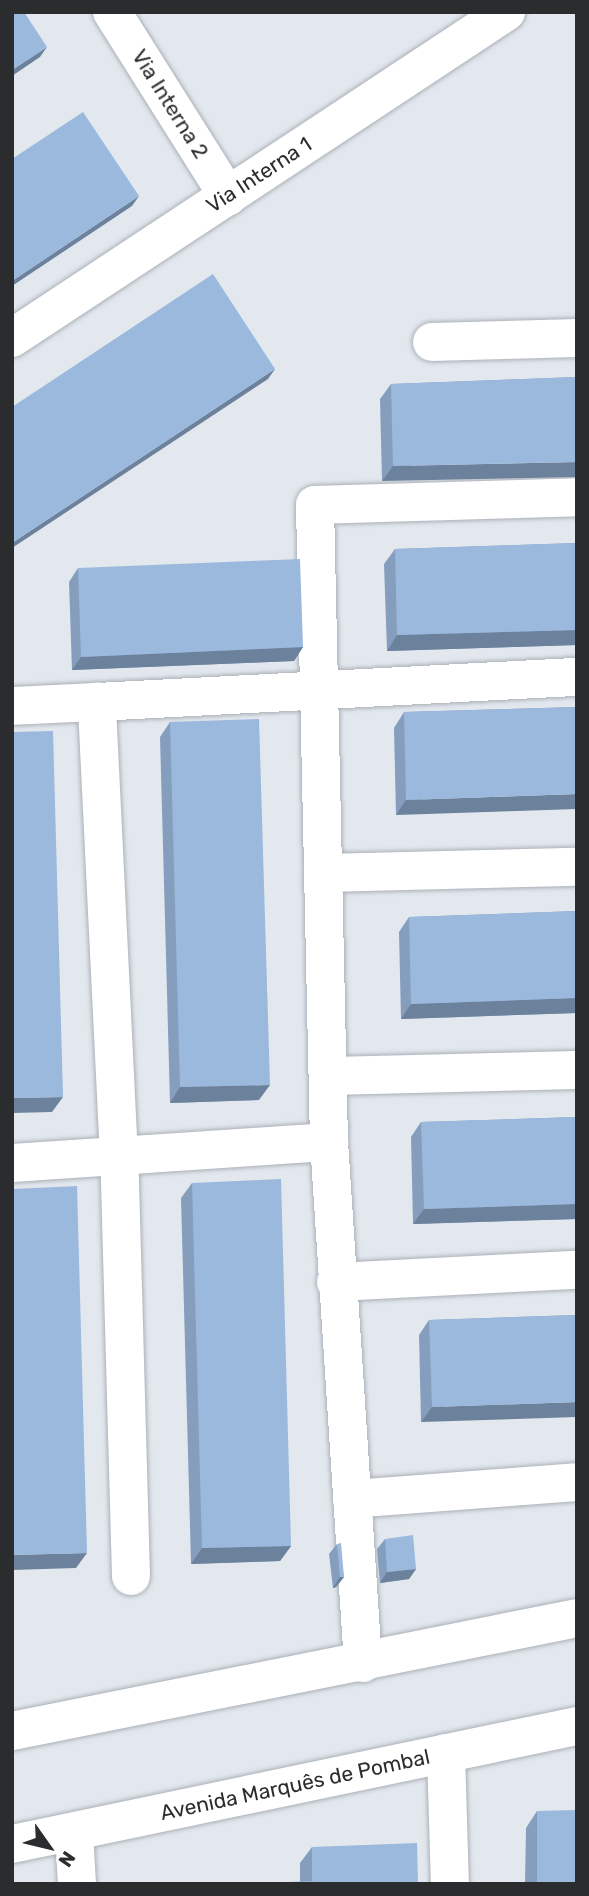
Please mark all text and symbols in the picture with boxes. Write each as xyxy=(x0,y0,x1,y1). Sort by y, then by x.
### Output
street label: Via Interna 2 xyxy=(127,45,213,163)
street label: Via Interna 1 xyxy=(202,132,316,218)
street label: Avenida Marquês de Pombal xyxy=(158,1744,432,1826)
north arrow xyxy=(14,1812,84,1882)
text: N xyxy=(53,1847,80,1871)

